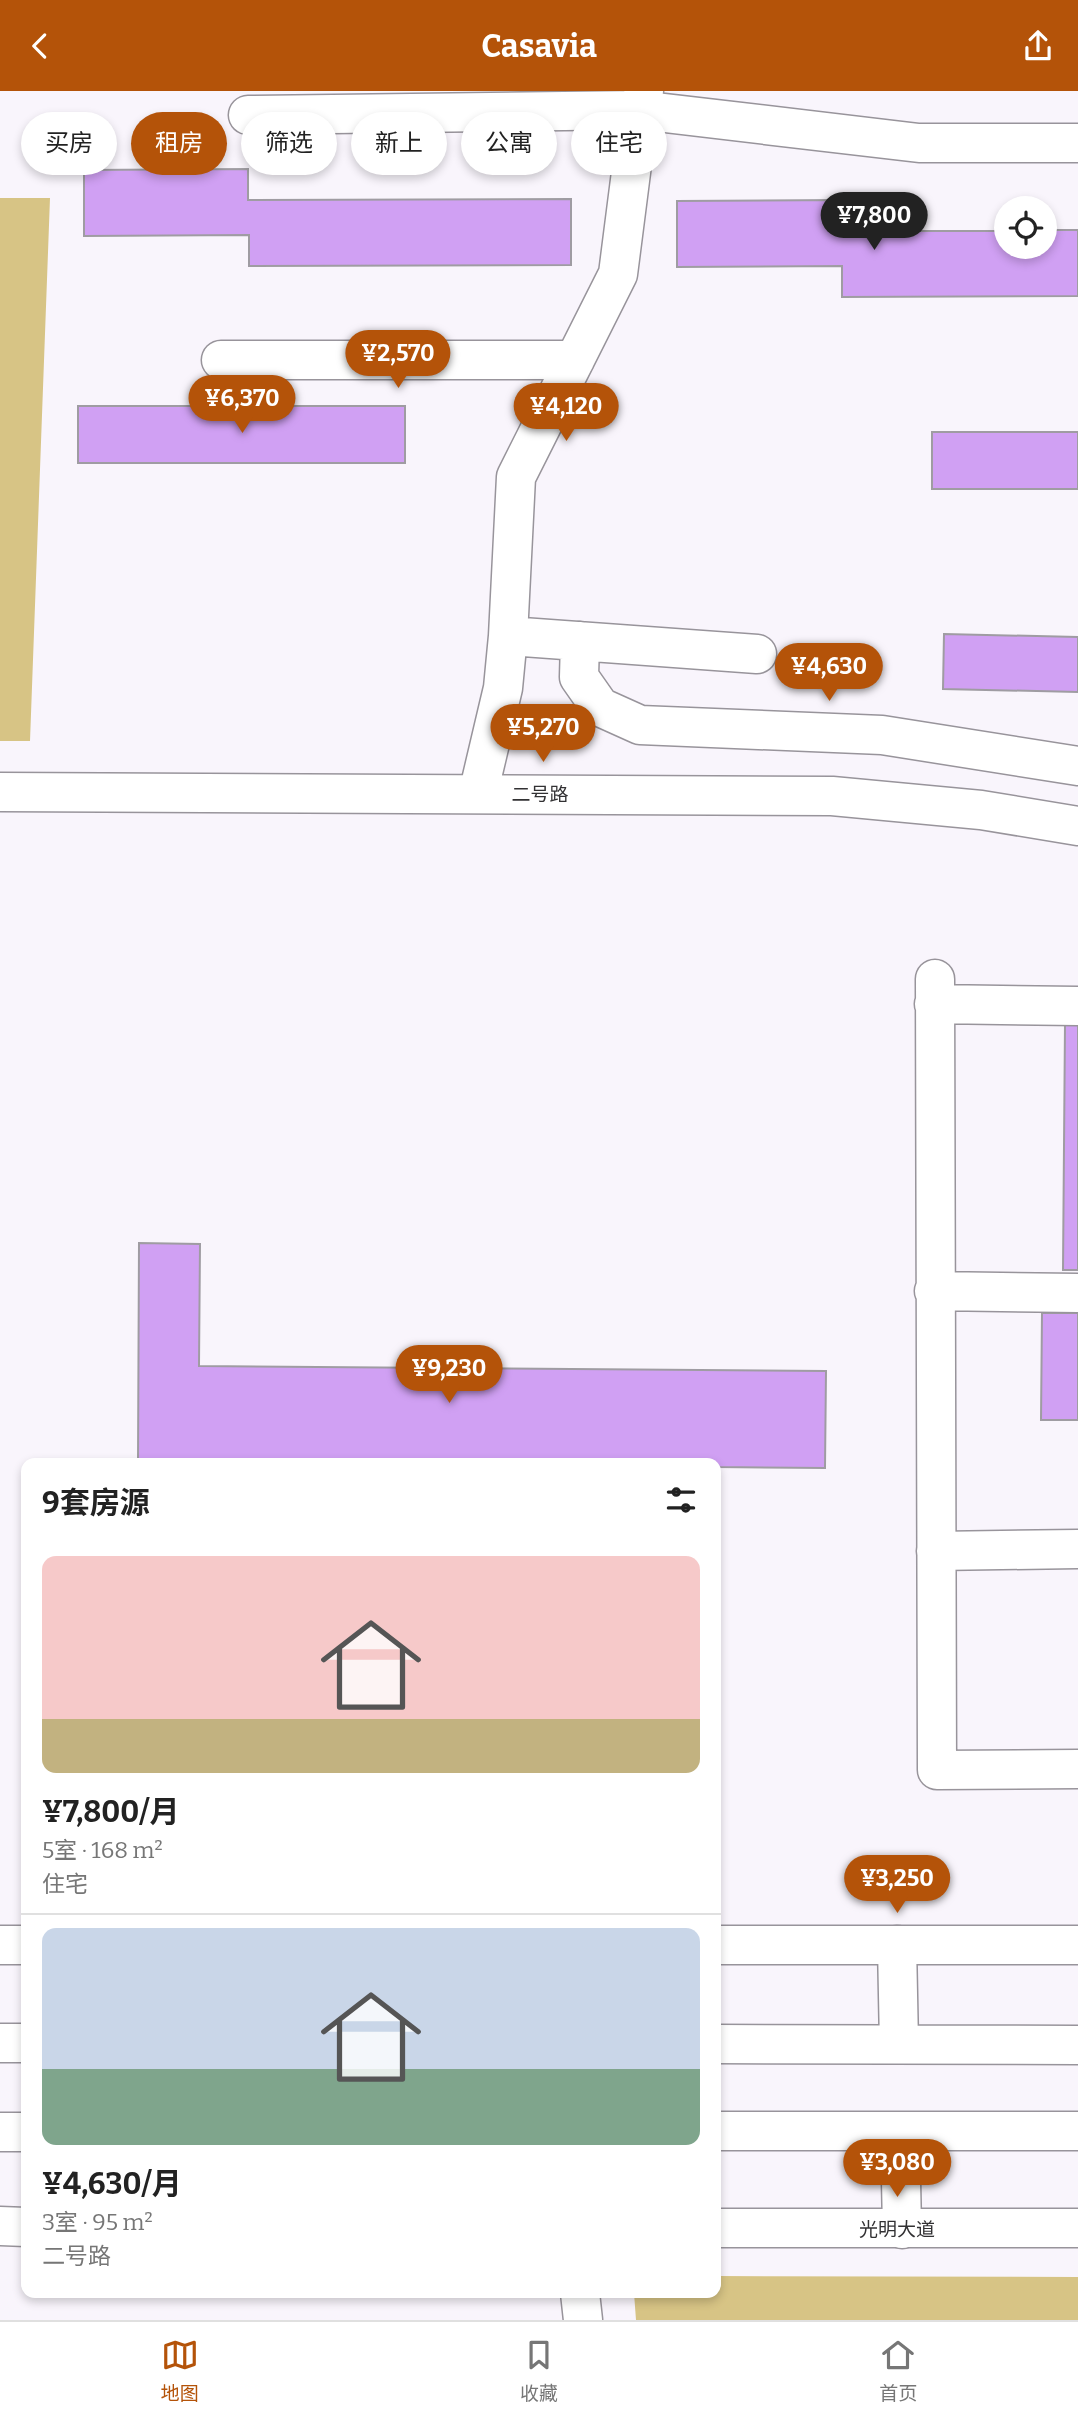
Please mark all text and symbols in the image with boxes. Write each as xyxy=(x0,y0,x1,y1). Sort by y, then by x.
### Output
icon: back xyxy=(21,27,59,65)
text: Casavia xyxy=(481,27,597,65)
icon: share xyxy=(1019,27,1057,65)
chip: 买房 xyxy=(21,112,117,175)
chip: 租房 xyxy=(131,112,227,175)
chip: 筛选 xyxy=(241,112,337,175)
chip: 新上 xyxy=(351,112,447,175)
chip: 公寓 xyxy=(461,112,557,175)
chip: 住宅 xyxy=(571,112,667,175)
pin: ¥7,800 xyxy=(817,193,931,252)
map controls xyxy=(994,196,1057,259)
button: locate xyxy=(994,196,1057,259)
text: ¥7,800 xyxy=(837,201,911,229)
pin: ¥2,570 xyxy=(341,331,455,390)
text: ¥2,570 xyxy=(361,339,435,367)
pin: ¥6,370 xyxy=(185,375,299,435)
pin: ¥4,120 xyxy=(509,383,623,443)
text: ¥6,370 xyxy=(204,384,280,412)
text: ¥4,120 xyxy=(530,392,602,420)
pin: ¥4,630 xyxy=(772,643,886,703)
text: ¥4,630 xyxy=(791,652,867,680)
pin: ¥5,270 xyxy=(486,705,600,764)
text: ¥5,270 xyxy=(506,713,580,741)
street label: 二号路 xyxy=(511,783,569,806)
pin: ¥9,230 xyxy=(392,1345,506,1405)
text: ¥9,230 xyxy=(412,1354,486,1382)
icon: filters xyxy=(662,1481,700,1519)
text: 9套房源 xyxy=(42,1485,150,1521)
icon: home xyxy=(308,1602,434,1728)
text: ¥7,800/月 xyxy=(42,1794,180,1830)
text: 5室 · 168 m² xyxy=(42,1836,163,1864)
pin: ¥3,250 xyxy=(840,1855,954,1915)
text: ¥3,250 xyxy=(860,1864,934,1892)
text: 住宅 xyxy=(42,1870,88,1898)
icon: home xyxy=(308,1974,434,2100)
pin: ¥3,080 xyxy=(840,2139,954,2199)
text: ¥3,080 xyxy=(859,2148,935,2176)
text: ¥4,630/月 xyxy=(42,2166,182,2202)
text: 3室 · 95 m² xyxy=(42,2208,153,2236)
street label: 光明大道 xyxy=(859,2218,935,2241)
text: 二号路 xyxy=(42,2242,111,2270)
tab: 地图 xyxy=(161,2336,199,2405)
tab: 收藏 xyxy=(520,2336,558,2405)
tab: 首页 xyxy=(879,2336,917,2405)

